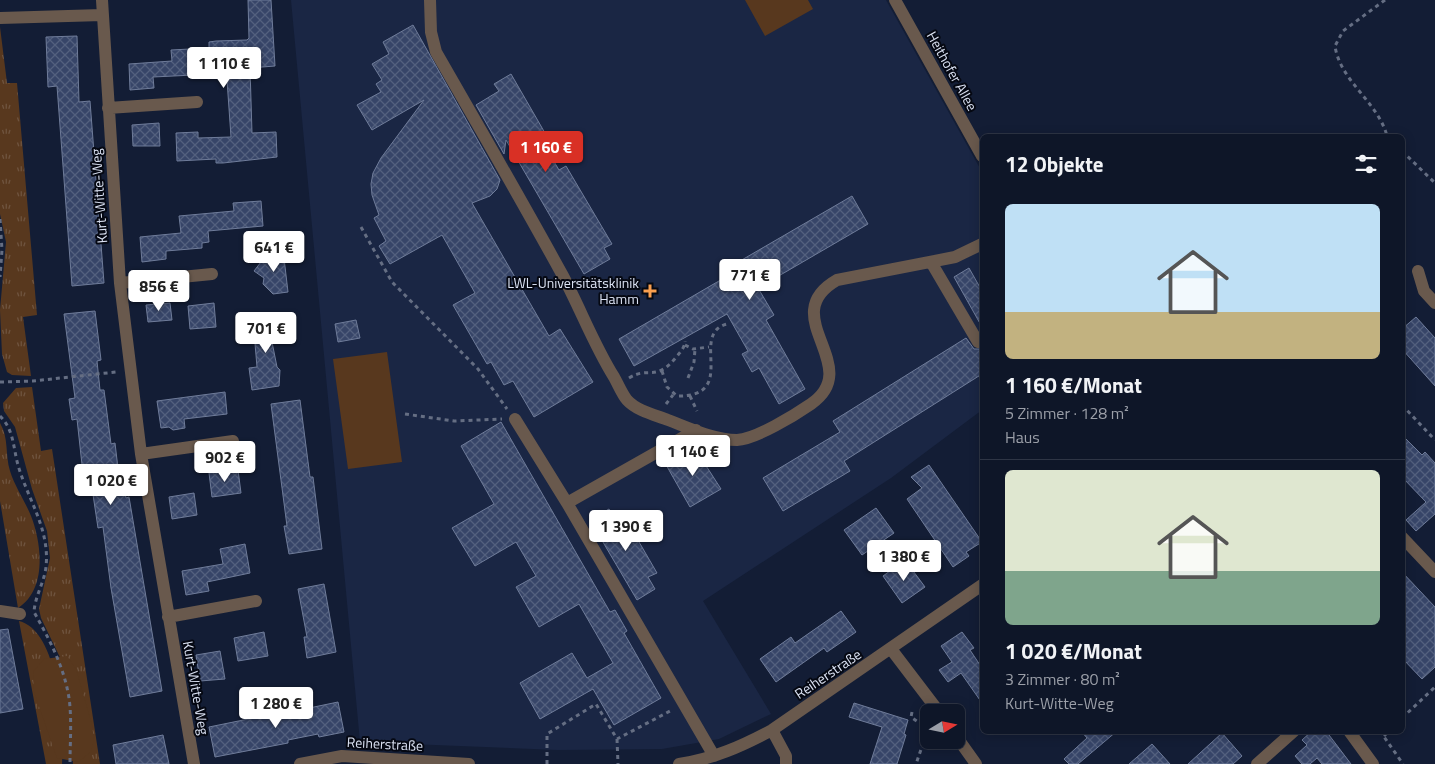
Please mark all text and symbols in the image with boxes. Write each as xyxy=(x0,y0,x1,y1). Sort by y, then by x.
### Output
street label: Heithofer Allee xyxy=(922,27,983,114)
pin: 1 110 € xyxy=(178,46,270,89)
text: 1 110 € xyxy=(198,51,250,75)
pin: 1 160 € xyxy=(500,130,592,173)
text: 1 160 € xyxy=(520,135,572,159)
street label: Kurt-Witte-Weg xyxy=(85,148,112,244)
text: 12 Objekte xyxy=(1005,148,1104,180)
icon: filters xyxy=(1352,150,1380,178)
pin: 641 € xyxy=(239,230,309,273)
text: 641 € xyxy=(254,235,294,259)
icon: home xyxy=(1148,237,1238,327)
pin: 771 € xyxy=(715,258,785,301)
text: 771 € xyxy=(730,263,770,287)
pin: 856 € xyxy=(124,270,194,312)
place label: LWL-Universitätsklinik Hamm xyxy=(507,272,639,309)
text: 856 € xyxy=(139,274,179,298)
marker: LWL-Universitätsklinik Hamm xyxy=(643,284,657,298)
pin: 701 € xyxy=(231,312,301,354)
text: 701 € xyxy=(246,316,286,340)
text: 1 160 €/Monat xyxy=(1005,369,1142,401)
text: 5 Zimmer · 128 m² xyxy=(1005,401,1129,425)
text: Haus xyxy=(1005,425,1040,449)
pin: 1 140 € xyxy=(647,434,739,477)
text: 1 140 € xyxy=(667,439,719,463)
pin: 902 € xyxy=(190,440,260,483)
text: 902 € xyxy=(205,445,245,469)
pin: 1 020 € xyxy=(65,464,157,506)
text: 1 020 € xyxy=(85,468,137,492)
icon: home xyxy=(1148,502,1238,592)
pin: 1 390 € xyxy=(580,510,672,552)
text: 1 390 € xyxy=(600,514,652,538)
pin: 1 380 € xyxy=(858,540,950,582)
text: 1 380 € xyxy=(878,544,930,568)
text: 1 020 €/Monat xyxy=(1005,635,1142,667)
street label: Kurt-Witte-Weg xyxy=(178,639,215,737)
street label: Reiherstraße xyxy=(790,644,865,704)
text: 3 Zimmer · 80 m² xyxy=(1005,667,1120,691)
pin: 1 280 € xyxy=(230,686,322,729)
text: 1 280 € xyxy=(250,691,302,715)
text: Kurt-Witte-Weg xyxy=(1005,691,1114,715)
north arrow xyxy=(920,704,965,749)
map controls xyxy=(920,704,965,749)
street label: Reiherstraße xyxy=(346,731,424,756)

